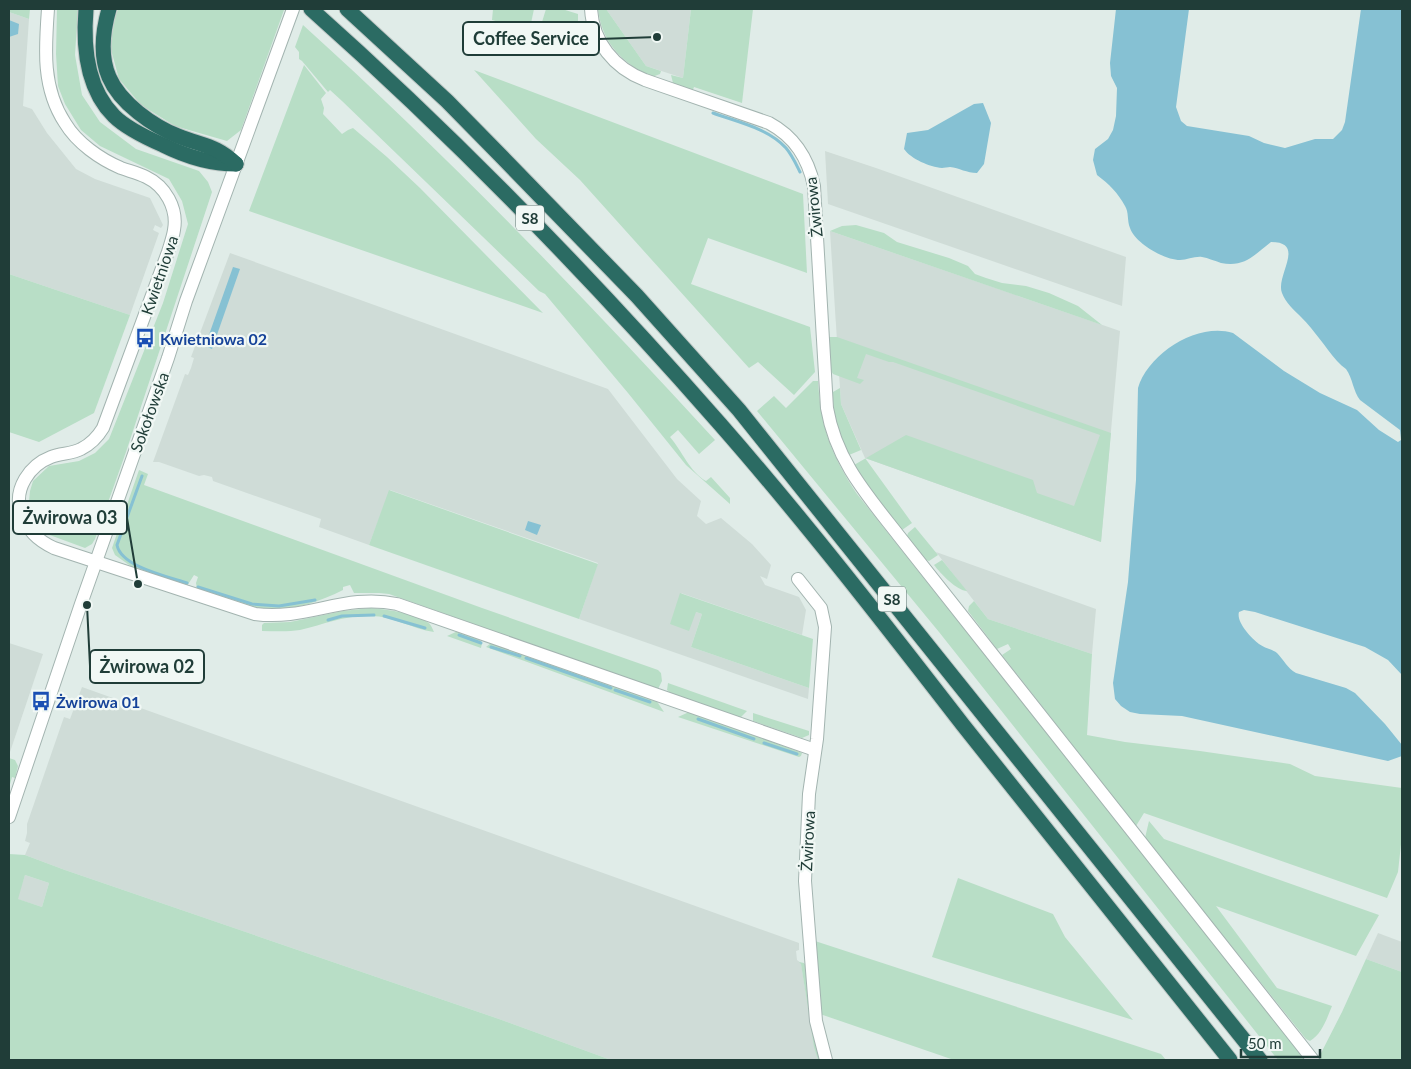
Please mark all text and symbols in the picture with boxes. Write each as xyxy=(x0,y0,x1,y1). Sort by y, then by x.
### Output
callout: Coffee Service xyxy=(463,22,599,55)
text: Coffee Service xyxy=(473,27,589,49)
street label: Żwirowa xyxy=(800,176,826,238)
road number: S8 xyxy=(516,206,544,230)
street label: Kwietniowa xyxy=(137,233,181,317)
bus stop icon: Kwietniowa 02 xyxy=(134,327,156,349)
place label: Kwietniowa 02 xyxy=(160,329,267,348)
street label: Sokołowska xyxy=(126,369,172,455)
callout: Żwirowa 03 xyxy=(13,501,127,534)
text: Żwirowa 03 xyxy=(23,506,117,528)
road number: S8 xyxy=(878,586,906,612)
callout: Żwirowa 02 xyxy=(90,650,204,683)
text: Żwirowa 02 xyxy=(100,655,194,677)
bus stop icon: Żwirowa 01 xyxy=(30,690,52,712)
place label: Żwirowa 01 xyxy=(56,692,140,711)
street label: Żwirowa xyxy=(796,810,818,872)
scale bar xyxy=(1241,1026,1320,1058)
text: 50 m xyxy=(1248,1034,1282,1052)

